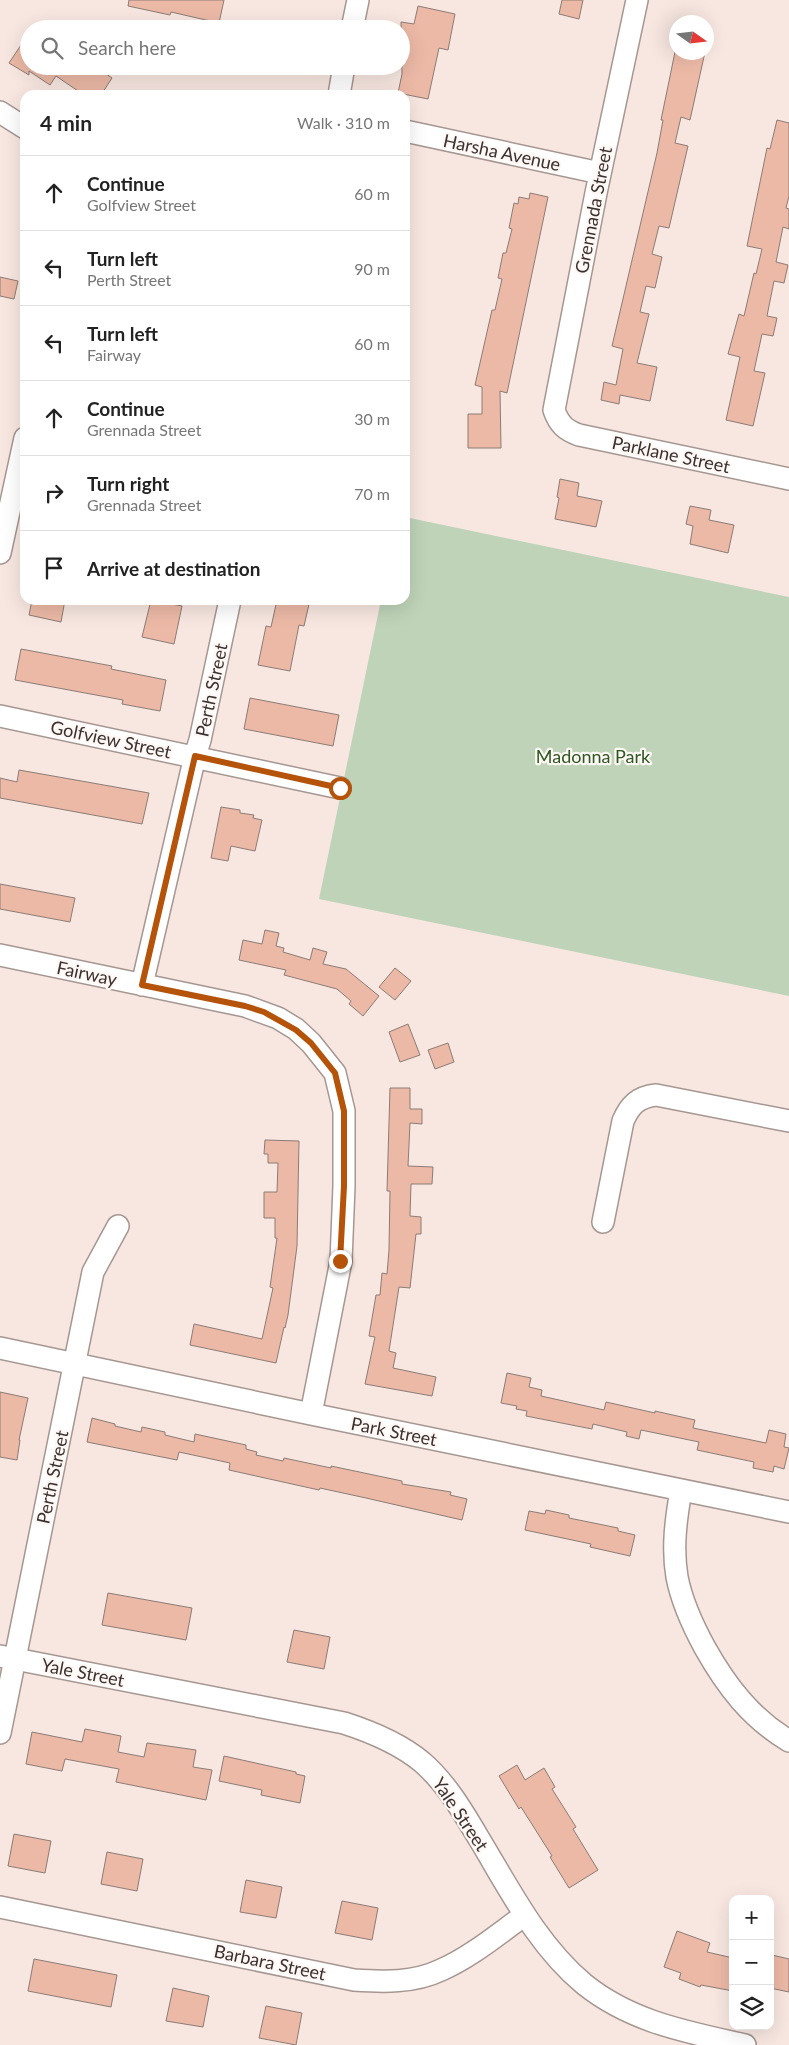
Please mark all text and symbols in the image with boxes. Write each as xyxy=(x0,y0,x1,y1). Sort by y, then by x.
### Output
north arrow xyxy=(669,15,714,60)
search box xyxy=(20,20,410,75)
icon: search xyxy=(38,34,66,62)
text: Search here xyxy=(78,36,176,59)
text: 4 min xyxy=(40,110,92,135)
text: Walk · 310 m xyxy=(297,113,390,132)
street label: Harsha Avenue xyxy=(441,129,563,175)
street label: Grennada Street xyxy=(570,144,616,275)
text: Continue xyxy=(87,172,165,195)
icon: ahead xyxy=(40,179,68,207)
text: 60 m xyxy=(354,184,390,203)
text: Golfview Street xyxy=(87,195,196,214)
text: Turn left xyxy=(87,247,158,270)
icon: left xyxy=(40,254,68,282)
text: 90 m xyxy=(354,259,390,278)
text: Perth Street xyxy=(87,270,171,289)
text: Turn left xyxy=(87,322,158,345)
icon: left xyxy=(40,329,68,357)
text: 60 m xyxy=(354,334,390,353)
text: Fairway xyxy=(87,345,141,364)
text: Continue xyxy=(87,397,165,420)
icon: ahead xyxy=(40,404,68,432)
text: 30 m xyxy=(354,409,390,428)
text: Grennada Street xyxy=(87,420,201,439)
street label: Parklane Street xyxy=(610,431,732,477)
text: Turn right xyxy=(87,472,169,495)
icon: right xyxy=(40,479,68,507)
text: 70 m xyxy=(354,484,390,503)
text: Grennada Street xyxy=(87,495,201,514)
icon: arrive xyxy=(40,554,68,582)
text: Arrive at destination xyxy=(87,557,260,580)
street label: Perth Street xyxy=(190,641,232,739)
street label: Golfview Street xyxy=(49,715,174,763)
park label: Madonna Park xyxy=(536,745,651,767)
route start xyxy=(329,777,352,800)
street label: Fairway xyxy=(55,956,120,990)
route end xyxy=(329,1250,352,1273)
street label: Park Street xyxy=(349,1412,439,1450)
street label: Perth Street xyxy=(31,1428,73,1526)
street label: Yale Street xyxy=(40,1653,127,1691)
street label: Yale Street xyxy=(428,1773,494,1855)
map controls xyxy=(729,1895,774,2030)
button: + xyxy=(729,1895,774,1940)
street label: Barbara Street xyxy=(212,1939,328,1985)
button: − xyxy=(729,1940,774,1985)
button: layers xyxy=(729,1985,774,2030)

